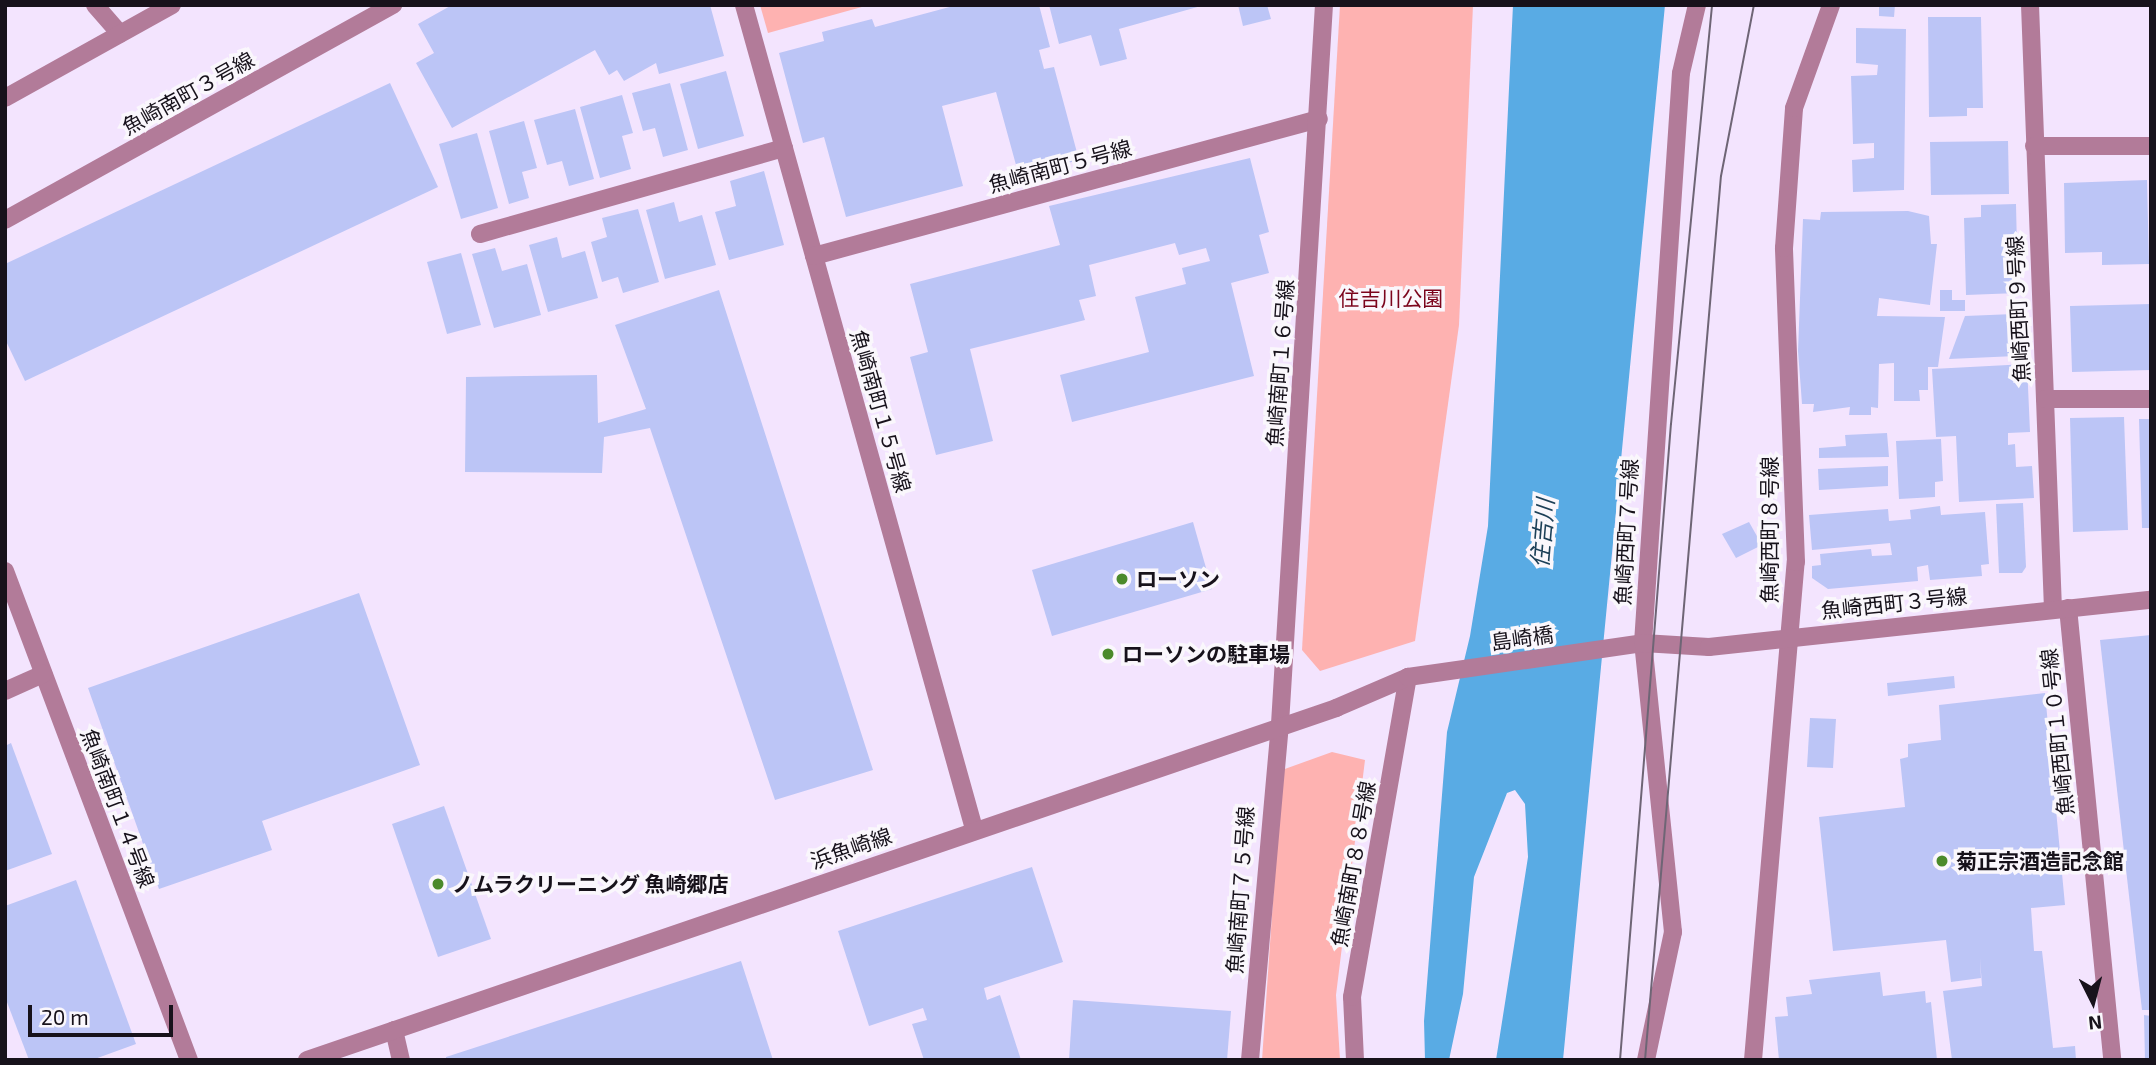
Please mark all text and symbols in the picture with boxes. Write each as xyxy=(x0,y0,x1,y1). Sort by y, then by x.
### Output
street label: 魚崎南町３号線 xyxy=(118,46,258,140)
street label: 魚崎南町５号線 xyxy=(986,135,1134,197)
street label: 魚崎西町９号線 xyxy=(2002,235,2034,383)
street label: 魚崎南町１６号線 xyxy=(1262,278,1298,448)
park label: 住吉川公園 xyxy=(1339,285,1443,311)
street label: 魚崎南町１５号線 xyxy=(846,327,916,495)
street label: 魚崎西町８号線 xyxy=(1756,457,1782,603)
street label: 魚崎西町７号線 xyxy=(1610,458,1642,606)
water label: 住吉川 xyxy=(1525,497,1559,569)
place label: ローソン xyxy=(1136,566,1220,592)
marker: ローソン xyxy=(1114,571,1130,587)
street label: 魚崎西町３号線 xyxy=(1820,583,1968,623)
street label: 島崎橋 xyxy=(1489,621,1555,655)
place label: ローソンの駐車場 xyxy=(1122,641,1290,667)
marker: ローソンの駐車場 xyxy=(1100,646,1116,662)
street label: 魚崎西町１０号線 xyxy=(2036,647,2078,817)
street label: 魚崎南町１４号線 xyxy=(76,725,160,891)
street label: 魚崎南町８８号線 xyxy=(1326,779,1380,949)
street label: 魚崎南町７５号線 xyxy=(1222,805,1258,975)
street label: 浜魚崎線 xyxy=(807,822,895,874)
place label: 菊正宗酒造記念館 xyxy=(1956,848,2124,874)
marker: 菊正宗酒造記念館 xyxy=(1934,853,1950,869)
place label: ノムラクリーニング 魚崎郷店 xyxy=(452,871,730,897)
marker: ノムラクリーニング 魚崎郷店 xyxy=(430,876,446,892)
north arrow xyxy=(2058,967,2128,1037)
scale bar xyxy=(32,992,177,1036)
text: 20 m xyxy=(41,1004,89,1029)
text: N xyxy=(2087,1011,2103,1036)

